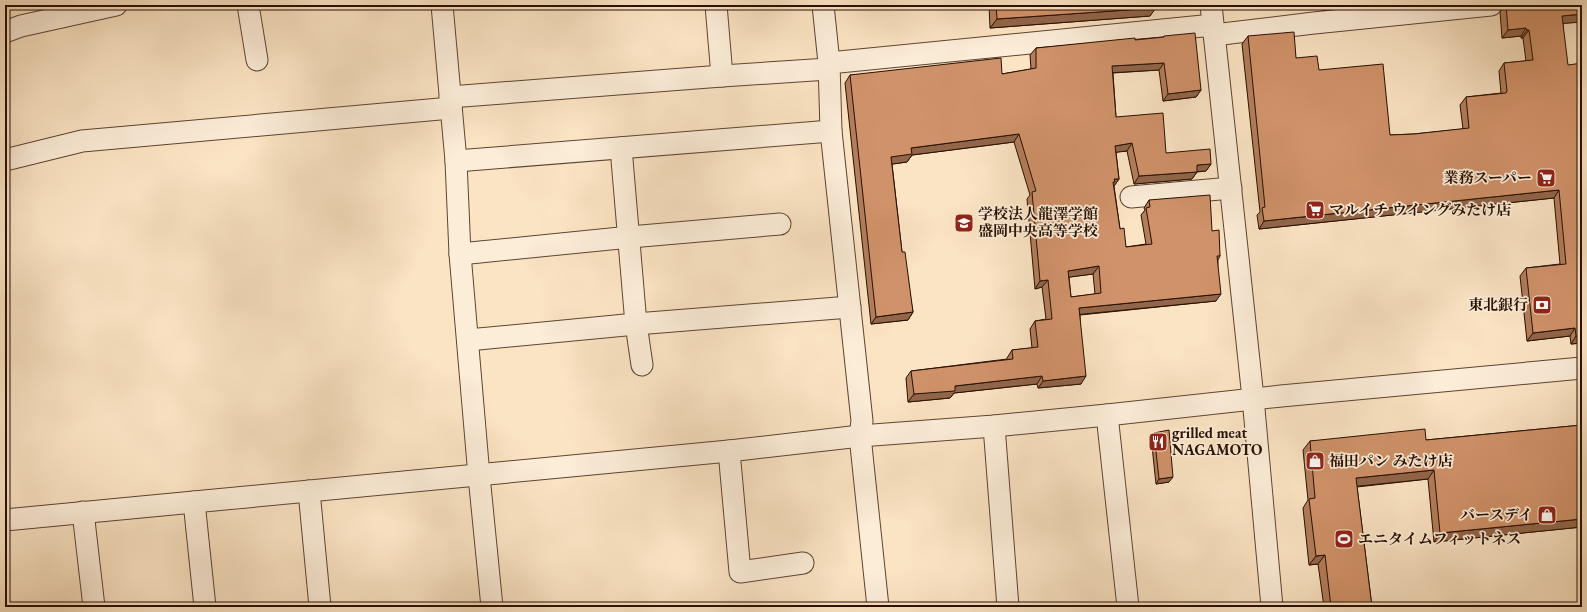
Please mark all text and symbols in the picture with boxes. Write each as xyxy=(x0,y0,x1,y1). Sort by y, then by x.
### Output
supermarket icon: 業務スーパー xyxy=(1535,167,1557,189)
place label: 業務スーパー xyxy=(1443,168,1532,187)
supermarket icon: マルイチ ウイングみたけ店 xyxy=(1304,199,1326,221)
place label: マルイチ ウイングみたけ店 xyxy=(1329,200,1511,219)
place label: 学校法人龍澤学館 盛岡中央高等学校 xyxy=(978,204,1098,240)
school or university icon: 学校法人龍澤学館 盛岡中央高等学校 xyxy=(953,212,975,234)
bank icon: 東北銀行 xyxy=(1531,294,1553,316)
place label: 東北銀行 xyxy=(1468,295,1528,314)
place label: grilled meat NAGAMOTO xyxy=(1172,423,1262,459)
restaurant icon: grilled meat NAGAMOTO xyxy=(1147,431,1169,453)
shop icon: 福田パン みたけ店 xyxy=(1304,450,1326,472)
place label: 福田パン みたけ店 xyxy=(1329,451,1453,470)
shop icon: バースデイ xyxy=(1536,504,1558,526)
place label: バースデイ xyxy=(1460,505,1533,524)
sports icon: エニタイムフィットネス xyxy=(1333,528,1355,550)
place label: エニタイムフィットネス xyxy=(1358,529,1521,548)

